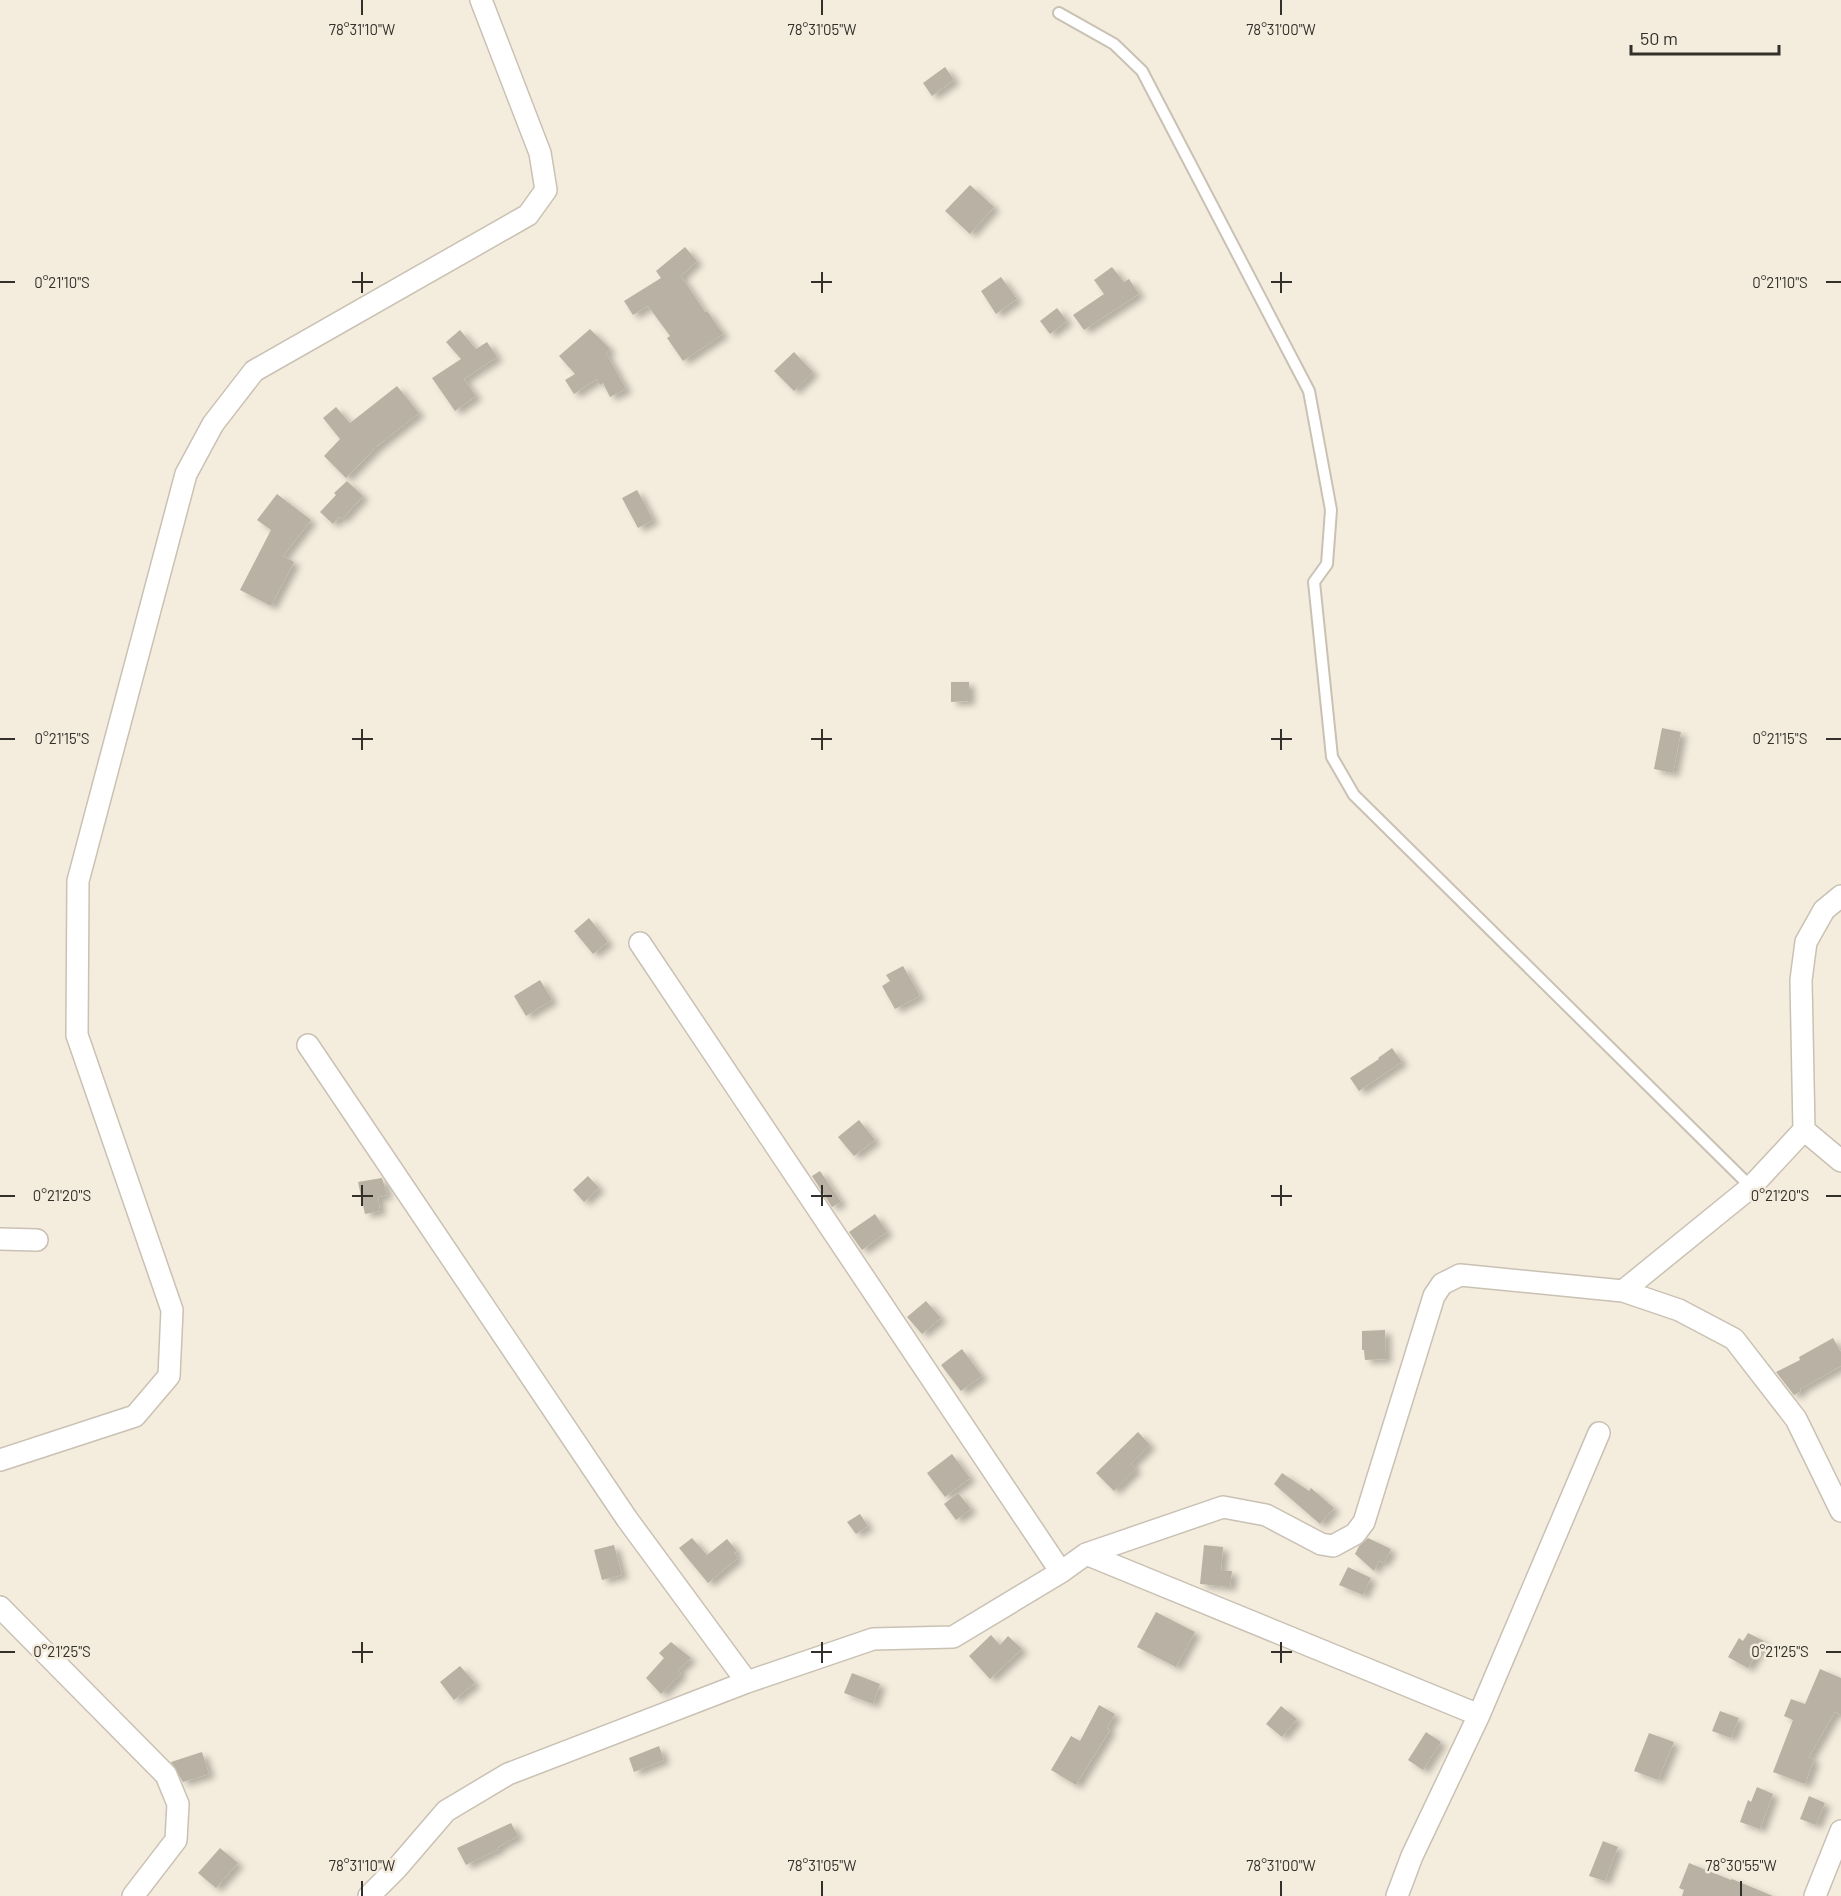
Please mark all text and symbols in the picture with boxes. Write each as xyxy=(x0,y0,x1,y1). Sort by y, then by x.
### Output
scale bar xyxy=(1631,18,1780,56)
text: 78°31'10"W xyxy=(329,20,395,38)
text: 78°31'05"W xyxy=(788,20,856,38)
text: 78°31'00"W xyxy=(1246,20,1316,38)
text: 50 m xyxy=(1640,27,1678,49)
text: 0°21'10"S xyxy=(34,273,90,291)
text: 0°21'10"S xyxy=(1752,273,1808,291)
text: 0°21'15"S xyxy=(35,729,89,747)
text: 0°21'15"S xyxy=(1753,729,1807,747)
text: 0°21'20"S xyxy=(33,1186,91,1204)
text: 0°21'20"S xyxy=(1751,1186,1809,1204)
text: 0°21'25"S xyxy=(33,1642,91,1660)
text: 0°21'25"S xyxy=(1751,1642,1809,1660)
text: 78°31'10"W xyxy=(329,1856,395,1874)
text: 78°31'05"W xyxy=(788,1856,856,1874)
text: 78°31'00"W xyxy=(1246,1856,1316,1874)
text: 78°30'55"W xyxy=(1705,1856,1777,1874)

